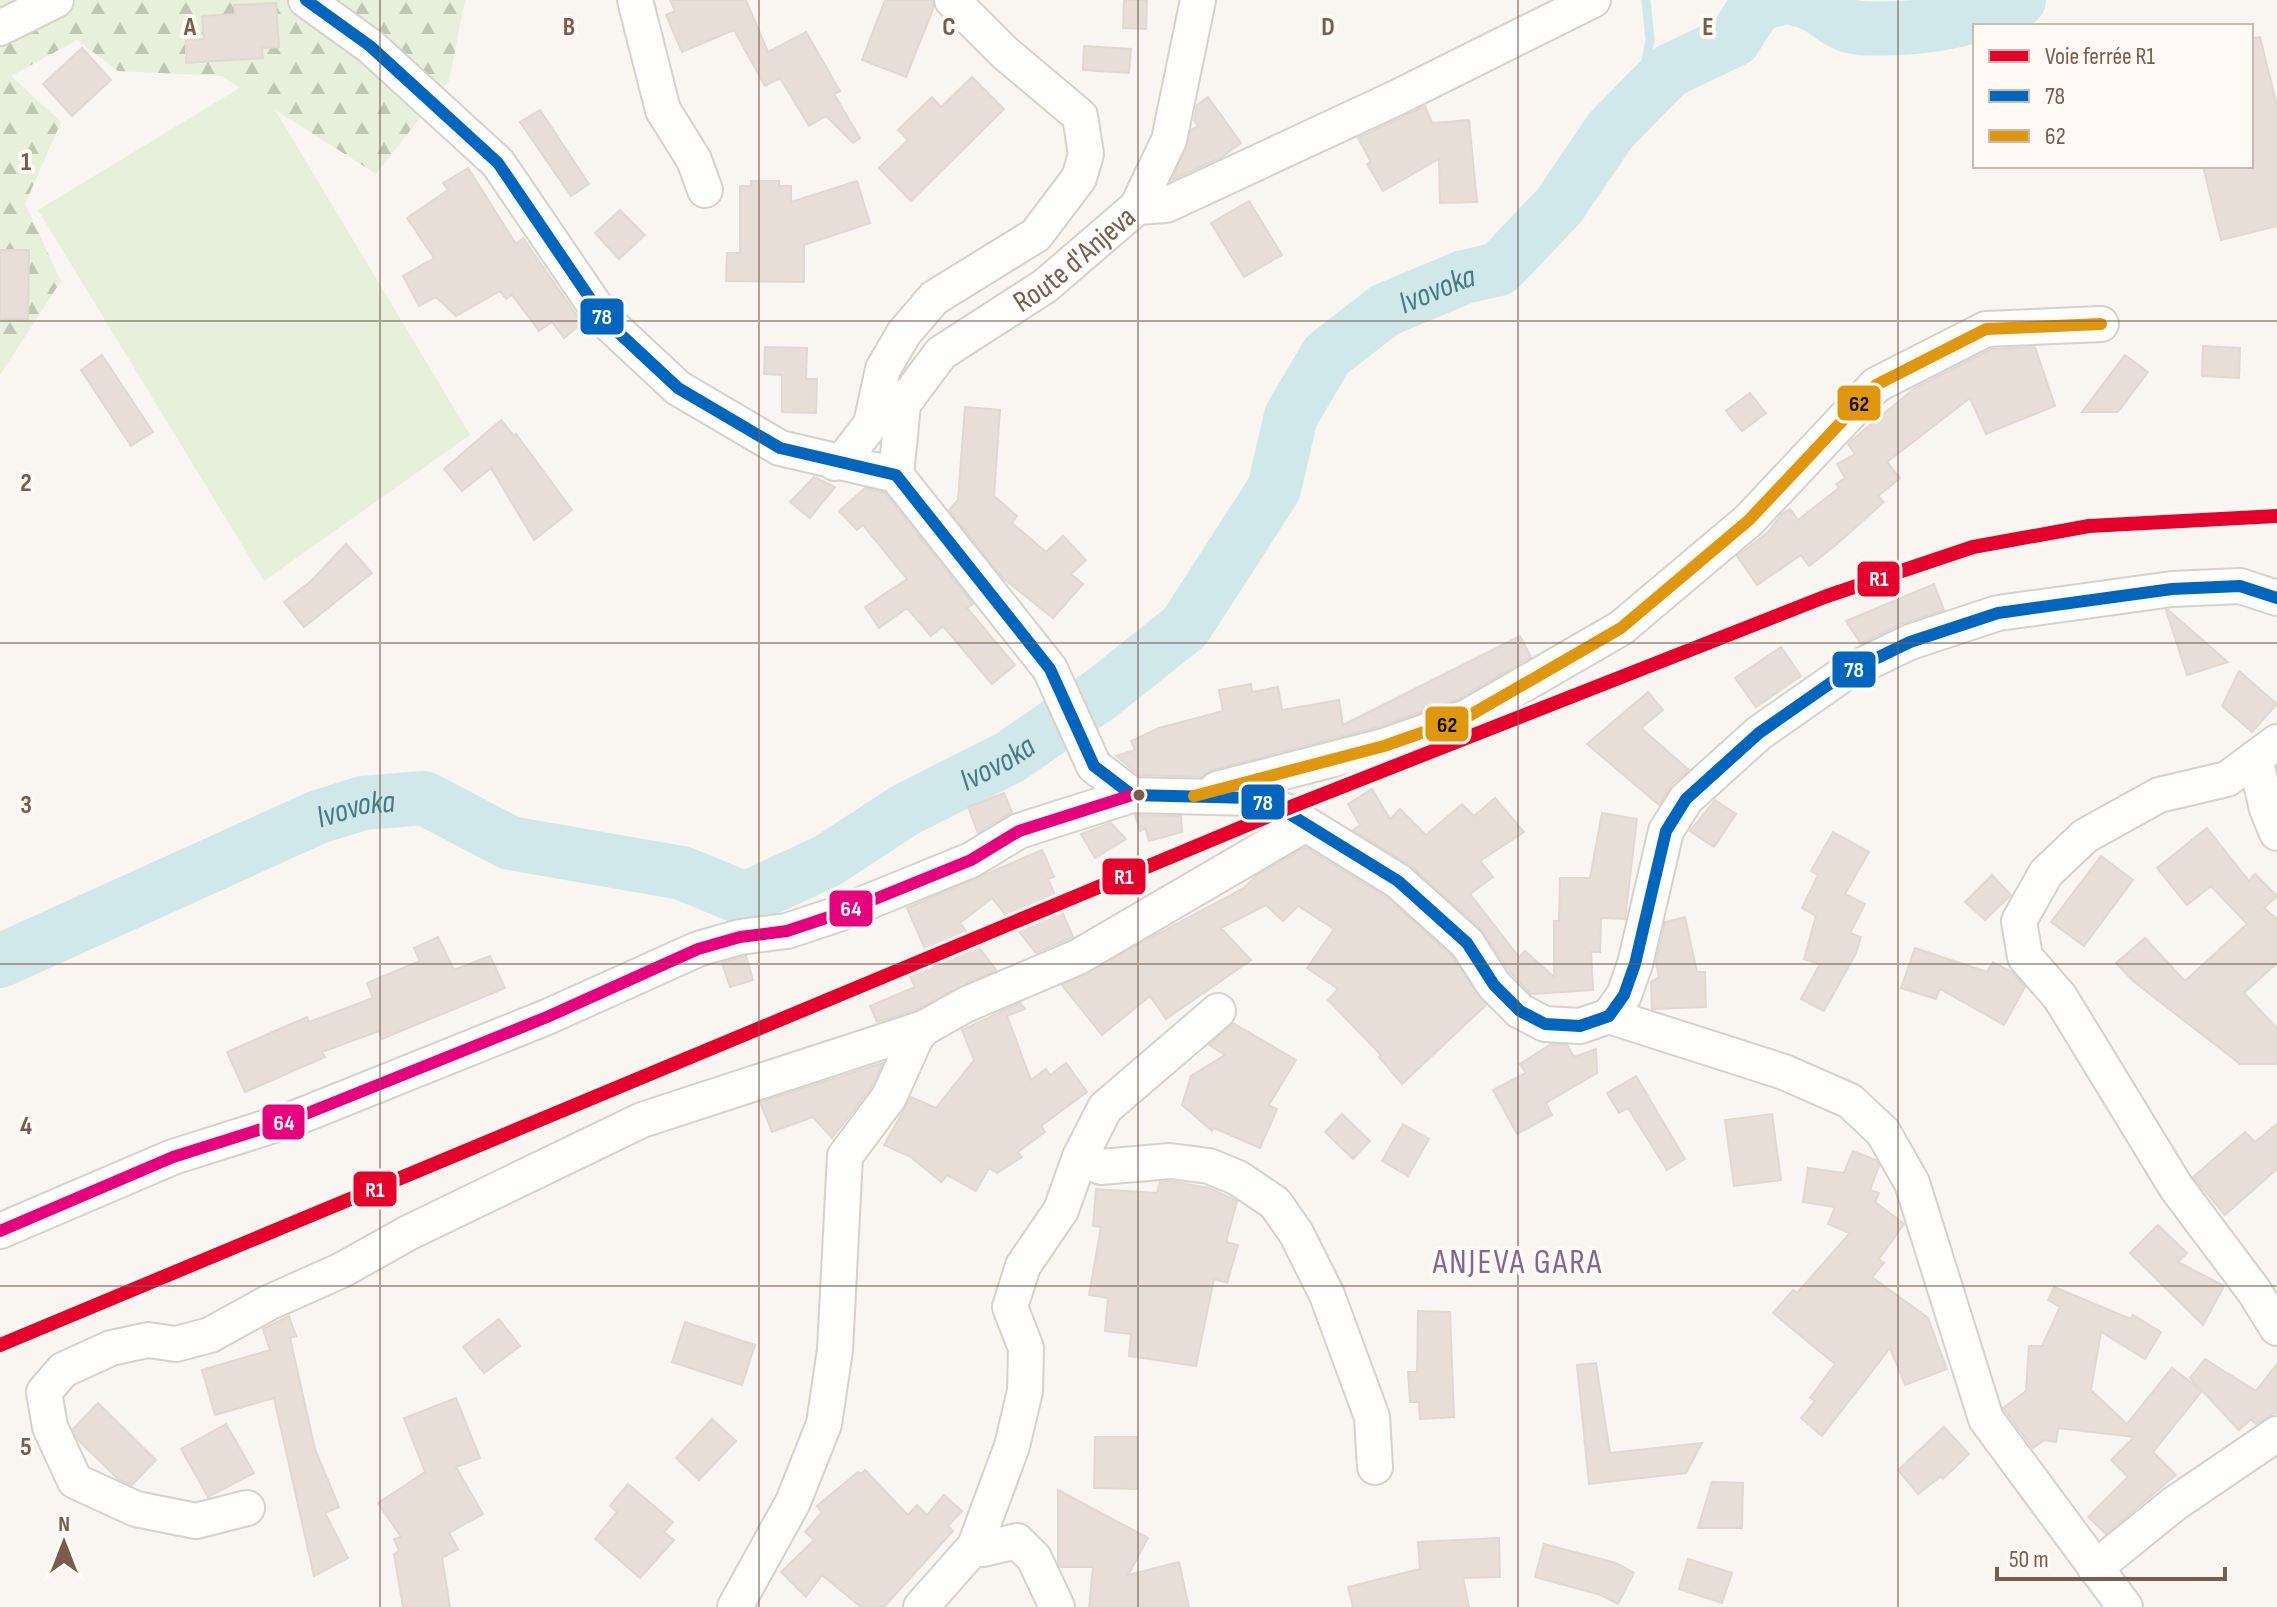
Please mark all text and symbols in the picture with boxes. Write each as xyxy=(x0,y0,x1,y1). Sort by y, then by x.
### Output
text: A xyxy=(183,12,197,43)
text: B xyxy=(563,12,575,43)
text: C xyxy=(942,12,956,43)
text: D xyxy=(1321,12,1335,43)
text: E xyxy=(1702,12,1714,43)
legend xyxy=(1973,24,2253,168)
text: Voie ferrée R1 xyxy=(2045,42,2156,71)
text: 78 xyxy=(2045,82,2065,111)
text: 62 xyxy=(2045,122,2066,151)
text: 1 xyxy=(21,147,31,178)
street label: Route d'Anjeva xyxy=(1007,199,1143,321)
water label: Ivovoka xyxy=(1393,257,1479,323)
line badge: 78 xyxy=(579,297,625,336)
text: 78 xyxy=(592,304,612,331)
line badge: 62 xyxy=(1836,384,1882,422)
text: 62 xyxy=(1849,391,1869,418)
text: 2 xyxy=(20,468,32,499)
line badge: R1 xyxy=(1856,560,1901,598)
text: R1 xyxy=(1869,566,1889,593)
line badge: 78 xyxy=(1831,650,1877,689)
text: 78 xyxy=(1844,657,1864,684)
line badge: 62 xyxy=(1424,705,1470,743)
text: 62 xyxy=(1437,712,1457,739)
water label: Ivovoka xyxy=(953,728,1043,800)
water label: Ivovoka xyxy=(312,782,396,837)
line badge: 78 xyxy=(1240,783,1286,821)
unlabelled marker xyxy=(1131,787,1147,803)
text: 3 xyxy=(20,790,32,821)
text: 78 xyxy=(1253,790,1273,817)
line badge: R1 xyxy=(1101,857,1147,896)
text: R1 xyxy=(1114,864,1134,891)
line badge: 64 xyxy=(828,889,874,928)
text: 64 xyxy=(841,896,861,923)
line badge: 64 xyxy=(261,1103,306,1141)
text: 64 xyxy=(274,1110,294,1137)
text: 4 xyxy=(20,1111,32,1142)
line badge: R1 xyxy=(352,1170,398,1208)
text: R1 xyxy=(365,1177,385,1204)
district label: ANJEVA GARA xyxy=(1432,1242,1603,1283)
text: 5 xyxy=(20,1432,32,1463)
north arrow xyxy=(24,1503,104,1583)
text: N xyxy=(58,1511,70,1538)
scale bar xyxy=(1997,1531,2225,1581)
text: 50 m xyxy=(2009,1545,2049,1574)

